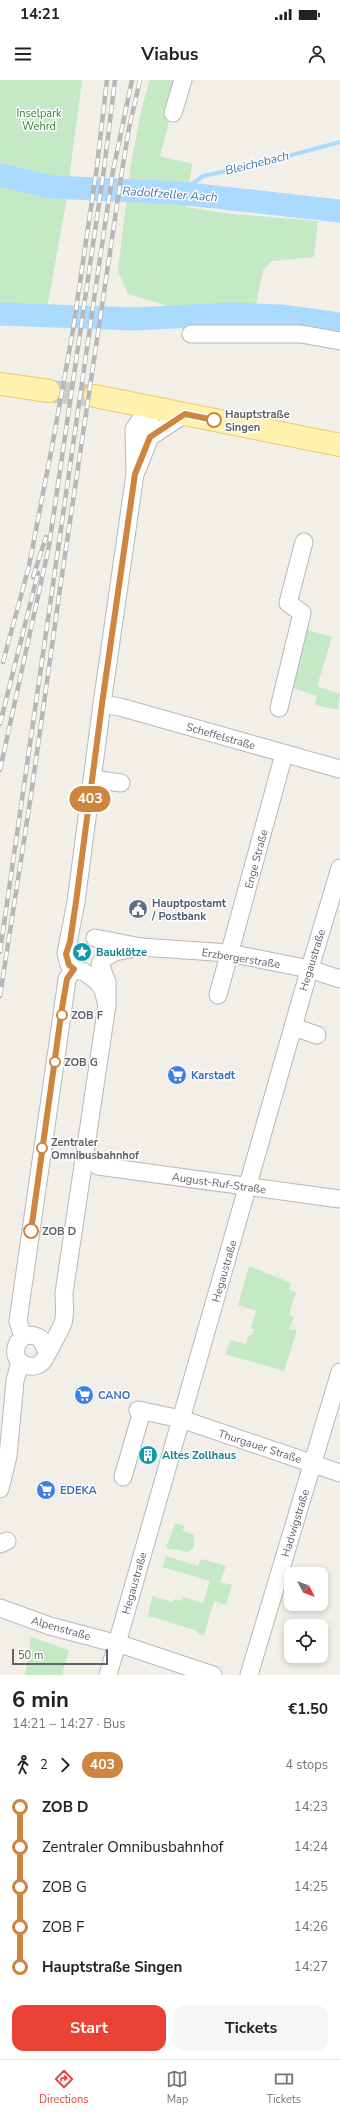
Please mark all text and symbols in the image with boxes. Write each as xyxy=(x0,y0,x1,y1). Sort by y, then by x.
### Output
text: 14:21 xyxy=(20,4,60,24)
text: Viabus xyxy=(141,42,199,66)
icon: menu xyxy=(12,43,34,65)
icon: person xyxy=(306,43,328,65)
park label: Inselpark Wehrd xyxy=(16,106,62,134)
water label: Bleichebach xyxy=(223,147,291,179)
water label: Radolfzeller Aach xyxy=(122,183,218,205)
place label: Hauptstraße Singen xyxy=(225,407,290,435)
marker: Hauptstraße Singen xyxy=(206,412,222,428)
street label: Scheffelstraße xyxy=(184,719,257,754)
line badge: 403 xyxy=(67,786,113,812)
text: 403 xyxy=(77,789,103,808)
street label: Enge Straße xyxy=(241,828,272,890)
place label: Hauptpostamt / Postbank xyxy=(151,896,227,924)
public building icon: Hauptpostamt / Postbank xyxy=(127,898,149,920)
street label: Hegaustraße xyxy=(296,927,329,993)
place icon: Bauklötze xyxy=(71,941,93,963)
place label: Bauklötze xyxy=(96,945,147,960)
street label: Erzbergerstraße xyxy=(201,945,281,972)
place label: ZOB F xyxy=(71,1008,103,1023)
marker: ZOB F xyxy=(56,1009,68,1021)
place label: ZOB G xyxy=(64,1055,98,1070)
marker: ZOB G xyxy=(49,1056,61,1068)
supermarket icon: Karstadt xyxy=(166,1064,188,1086)
place label: Karstadt xyxy=(191,1068,236,1083)
place label: Zentraler Omnibusbahnhof xyxy=(51,1135,140,1163)
marker: Zentraler Omnibusbahnhof xyxy=(36,1142,48,1154)
street label: August-Ruf-Straße xyxy=(171,1169,267,1198)
marker: ZOB D xyxy=(23,1223,39,1239)
place label: ZOB D xyxy=(42,1224,76,1239)
street label: Hegaustraße xyxy=(208,1238,241,1304)
supermarket icon: CANO xyxy=(73,1384,95,1406)
place label: CANO xyxy=(98,1388,131,1403)
street label: Thurgauer Straße xyxy=(216,1426,304,1467)
building icon: Altes Zollhaus xyxy=(137,1444,159,1466)
place label: Altes Zollhaus xyxy=(162,1448,236,1463)
supermarket icon: EDEKA xyxy=(35,1479,57,1501)
place label: EDEKA xyxy=(60,1483,98,1498)
street label: Hadwigstraße xyxy=(278,1487,313,1559)
street label: Hegaustraße xyxy=(118,1550,151,1616)
north arrow xyxy=(284,1567,328,1611)
map controls xyxy=(284,1567,328,1663)
street label: Alpenstraße xyxy=(29,1613,92,1644)
button: locate xyxy=(284,1619,328,1663)
scale bar xyxy=(12,1647,108,1666)
text: 50 m xyxy=(18,1648,43,1663)
text: 6 min xyxy=(12,1685,69,1715)
text: €1.50 xyxy=(288,1699,328,1719)
text: 14:21 – 14:27 · Bus xyxy=(12,1715,126,1733)
icon: walk xyxy=(12,1754,34,1776)
icon: forward xyxy=(54,1754,76,1776)
text: 403 xyxy=(90,1755,115,1774)
text: 2 xyxy=(40,1756,48,1774)
text: 4 stops xyxy=(285,1756,328,1774)
text: ZOB D xyxy=(42,1797,88,1817)
text: 14:23 xyxy=(294,1798,328,1816)
text: Zentraler Omnibusbahnhof xyxy=(42,1837,223,1857)
text: 14:24 xyxy=(294,1838,328,1856)
text: ZOB G xyxy=(42,1877,87,1897)
text: 14:25 xyxy=(294,1878,328,1896)
text: ZOB F xyxy=(42,1917,84,1937)
text: 14:26 xyxy=(294,1918,328,1936)
text: Hauptstraße Singen xyxy=(42,1957,182,1977)
text: 14:27 xyxy=(294,1958,328,1976)
button: Start xyxy=(12,2005,166,2051)
button: Tickets xyxy=(174,2005,328,2051)
tab: Directions xyxy=(39,2068,89,2107)
tab: Map xyxy=(166,2068,188,2107)
tab: Tickets xyxy=(266,2068,301,2107)

